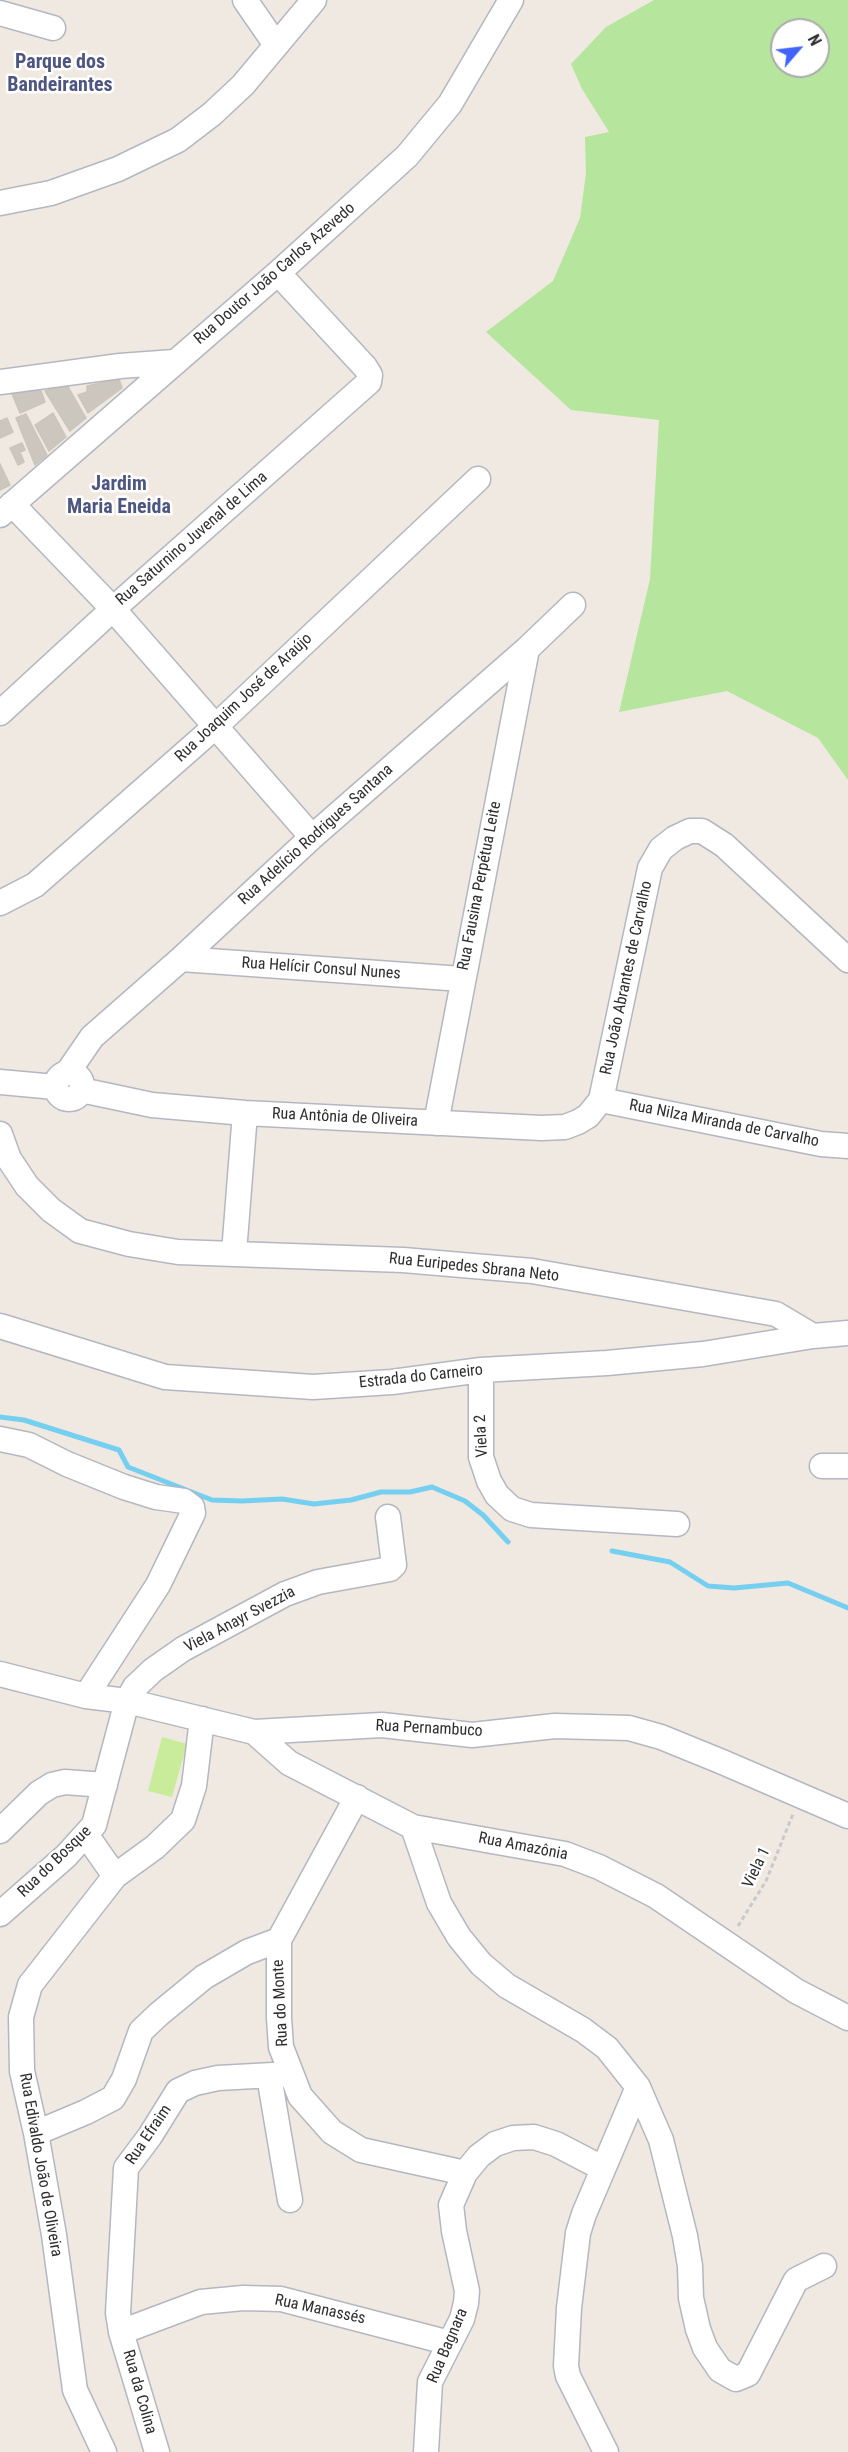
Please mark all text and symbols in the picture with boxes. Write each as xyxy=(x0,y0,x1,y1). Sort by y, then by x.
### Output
north arrow xyxy=(770,18,830,78)
text: N xyxy=(804,31,825,49)
district label: Parque dos Bandeirantes xyxy=(7,51,113,98)
street label: Rua Doutor João Carlos Azevedo xyxy=(191,199,359,349)
street label: Rua Saturnino Juvenal de Lima xyxy=(112,468,272,610)
district label: Jardim Maria Eneida xyxy=(67,473,171,520)
street label: Rua Joaquim José de Araújo xyxy=(172,630,316,766)
street label: Rua Adelício Rodrigues Santana xyxy=(235,761,397,909)
street label: Rua Fausina Perpétua Leite xyxy=(454,800,506,972)
street label: Rua João Abrantes de Carvalho xyxy=(597,879,657,1077)
street label: Rua Helícir Consul Nunes xyxy=(241,954,401,984)
street label: Rua Nilza Miranda de Carvalho xyxy=(628,1096,820,1152)
street label: Rua Antônia de Oliveira xyxy=(272,1105,418,1131)
street label: Rua Euripedes Sbrana Neto xyxy=(388,1250,560,1286)
street label: Estrada do Carneiro xyxy=(358,1361,484,1393)
street label: Viela 2 xyxy=(471,1414,493,1458)
street label: Viela Anayr Svezzia xyxy=(181,1583,299,1657)
street label: Rua Pernambuco xyxy=(375,1717,483,1741)
street label: Rua do Bosque xyxy=(14,1822,96,1902)
street label: Rua Amazônia xyxy=(477,1829,569,1865)
street label: Viela 1 xyxy=(739,1844,775,1892)
street label: Rua do Monte xyxy=(269,1959,293,2047)
street label: Rua Edivaldo João de Oliveira xyxy=(14,2072,66,2258)
street label: Rua Efraim xyxy=(122,2101,176,2169)
street label: Rua Manassés xyxy=(273,2291,367,2329)
street label: Rua Bagnara xyxy=(424,2306,472,2386)
street label: Rua da Colina xyxy=(118,2348,160,2436)

